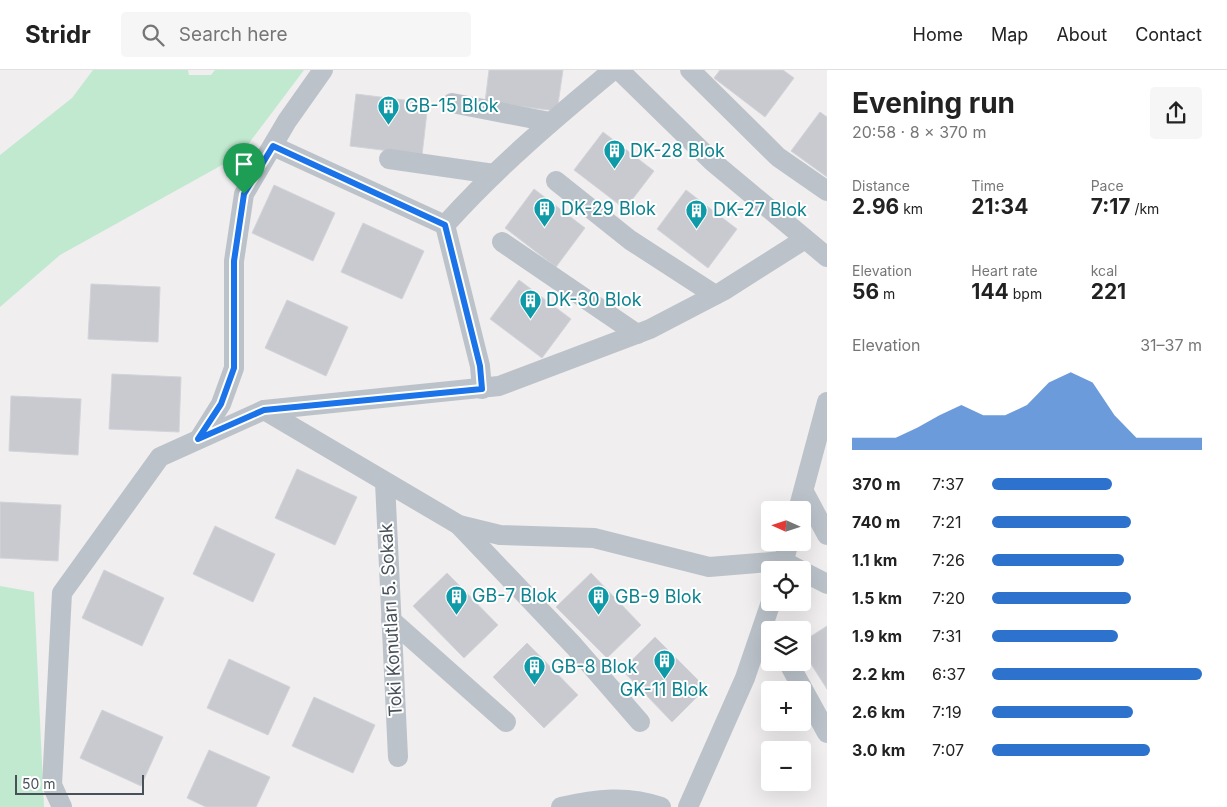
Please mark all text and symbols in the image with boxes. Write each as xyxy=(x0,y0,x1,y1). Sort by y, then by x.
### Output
search box xyxy=(121,12,471,57)
text: Stridr xyxy=(25,20,91,49)
icon: search xyxy=(139,21,167,49)
text: Search here xyxy=(179,23,287,46)
text: Home xyxy=(913,24,963,45)
text: Map xyxy=(991,24,1028,45)
text: About xyxy=(1056,24,1107,45)
text: Contact xyxy=(1135,24,1202,45)
text: Evening run xyxy=(852,86,1015,120)
button: share xyxy=(1150,87,1202,139)
building icon: GB-15 Blok xyxy=(377,94,401,125)
place label: GB-15 Blok xyxy=(405,95,499,116)
text: 20:58 · 8 × 370 m xyxy=(852,122,986,142)
building icon: DK-28 Blok xyxy=(602,139,626,170)
place label: DK-28 Blok xyxy=(630,140,725,161)
pin xyxy=(223,143,265,194)
icon: arrive xyxy=(230,150,258,178)
text: Distance xyxy=(852,177,910,194)
text: Time xyxy=(971,177,1004,194)
text: Pace xyxy=(1091,177,1124,194)
text: 2.96 xyxy=(852,194,899,219)
text: 21:34 xyxy=(971,194,1028,219)
text: 7:17 xyxy=(1091,194,1130,219)
building icon: DK-29 Blok xyxy=(533,197,557,228)
place label: DK-29 Blok xyxy=(561,198,656,219)
building icon: DK-27 Blok xyxy=(685,198,709,229)
place label: DK-27 Blok xyxy=(713,199,807,220)
text: km xyxy=(899,200,923,217)
text: /km xyxy=(1130,200,1159,217)
text: Elevation xyxy=(852,262,912,279)
text: Heart rate xyxy=(971,262,1038,279)
text: kcal xyxy=(1091,262,1117,279)
text: 56 xyxy=(852,279,879,304)
text: 144 xyxy=(971,279,1009,304)
text: 221 xyxy=(1091,279,1126,304)
text: m xyxy=(879,285,895,302)
text: bpm xyxy=(1009,285,1042,302)
building icon: DK-30 Blok xyxy=(518,288,542,319)
place label: DK-30 Blok xyxy=(546,289,642,310)
text: Elevation xyxy=(852,335,921,355)
text: 31–37 m xyxy=(1140,335,1202,355)
text: 370 m xyxy=(852,474,901,494)
text: 7:37 xyxy=(932,474,964,494)
north arrow xyxy=(761,501,811,551)
map controls xyxy=(761,501,811,791)
text: 740 m xyxy=(852,512,900,532)
text: 7:21 xyxy=(932,512,961,532)
street label: Toki Konutları 5. Sokak xyxy=(375,523,406,717)
text: 1.1 km xyxy=(852,550,897,570)
text: 7:26 xyxy=(932,550,965,570)
button: locate xyxy=(761,561,811,611)
building icon: GB-7 Blok xyxy=(444,584,468,615)
place label: GB-7 Blok xyxy=(472,585,557,606)
building icon: GB-9 Blok xyxy=(587,585,611,616)
place label: GB-9 Blok xyxy=(615,586,702,607)
text: 1.5 km xyxy=(852,588,902,608)
text: 7:20 xyxy=(932,588,965,608)
button: layers xyxy=(761,621,811,671)
text: 1.9 km xyxy=(852,626,902,646)
text: 7:31 xyxy=(932,626,962,646)
building icon: GK-11 Blok xyxy=(652,648,676,679)
building icon: GB-8 Blok xyxy=(523,655,547,686)
place label: GB-8 Blok xyxy=(551,656,638,677)
text: 2.2 km xyxy=(852,664,905,684)
text: 6:37 xyxy=(932,664,965,684)
place label: GK-11 Blok xyxy=(620,679,708,700)
button: + xyxy=(761,681,811,731)
text: 2.6 km xyxy=(852,702,905,722)
text: 7:19 xyxy=(932,702,962,722)
text: 3.0 km xyxy=(852,740,905,760)
text: 7:07 xyxy=(932,740,964,760)
button: − xyxy=(761,741,811,791)
scale bar xyxy=(15,772,144,795)
text: 50 m xyxy=(22,775,56,792)

